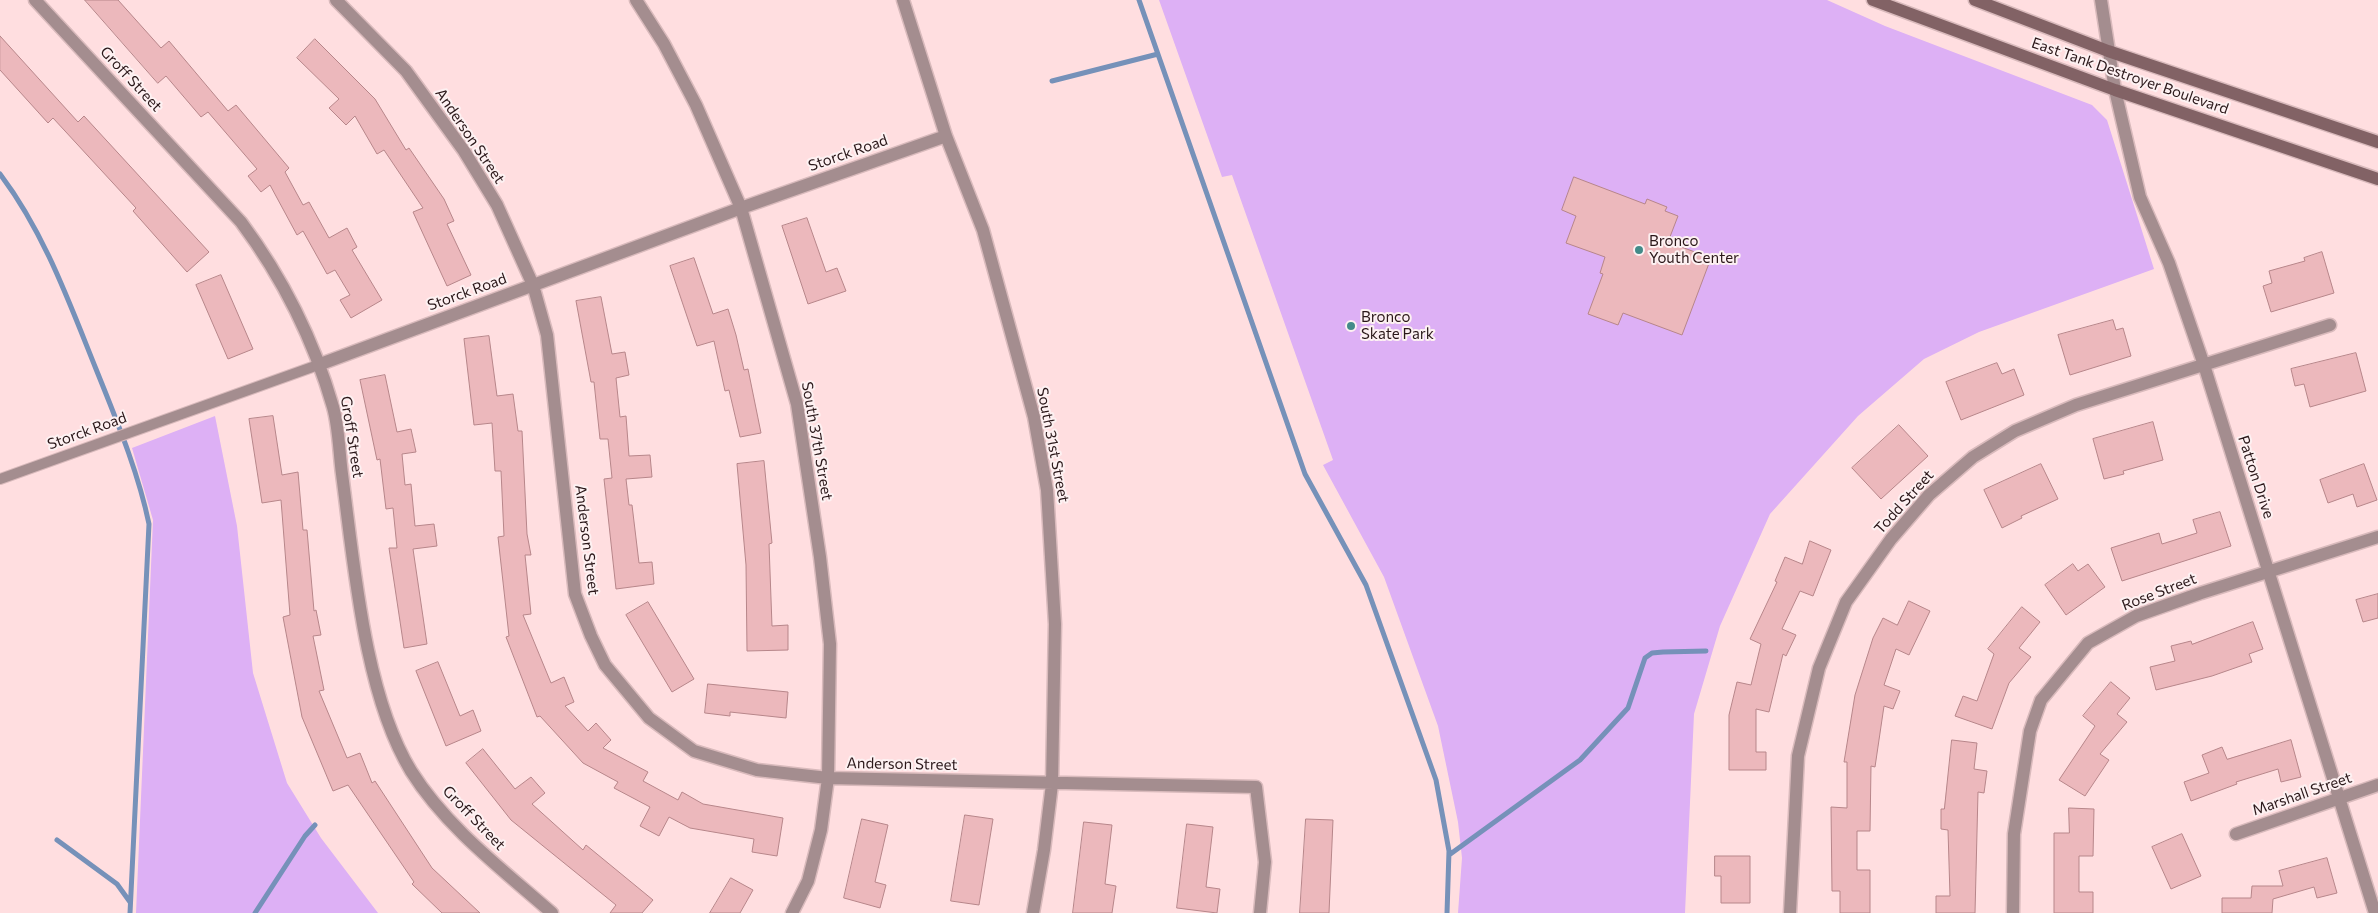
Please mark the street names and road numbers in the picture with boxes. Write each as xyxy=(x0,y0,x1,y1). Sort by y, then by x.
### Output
street label: East Tank Destroyer Boulevard xyxy=(2029,34,2231,118)
street label: Groff Street xyxy=(96,43,166,115)
street label: Anderson Street xyxy=(432,85,508,187)
street label: Storck Road xyxy=(806,131,890,175)
street label: Storck Road xyxy=(425,269,509,315)
street label: South 37th Street xyxy=(798,380,836,502)
street label: South 31st Street xyxy=(1033,386,1073,504)
street label: Groff Street xyxy=(337,395,367,479)
street label: Storck Road xyxy=(45,408,129,454)
street label: Patton Drive xyxy=(2234,433,2278,521)
street label: Todd Street xyxy=(1871,466,1937,538)
street label: Anderson Street xyxy=(571,484,603,596)
street label: Rose Street xyxy=(2119,570,2199,614)
street label: Anderson Street xyxy=(846,754,958,774)
street label: Marshall Street xyxy=(2250,769,2354,819)
street label: Groff Street xyxy=(439,782,509,854)

